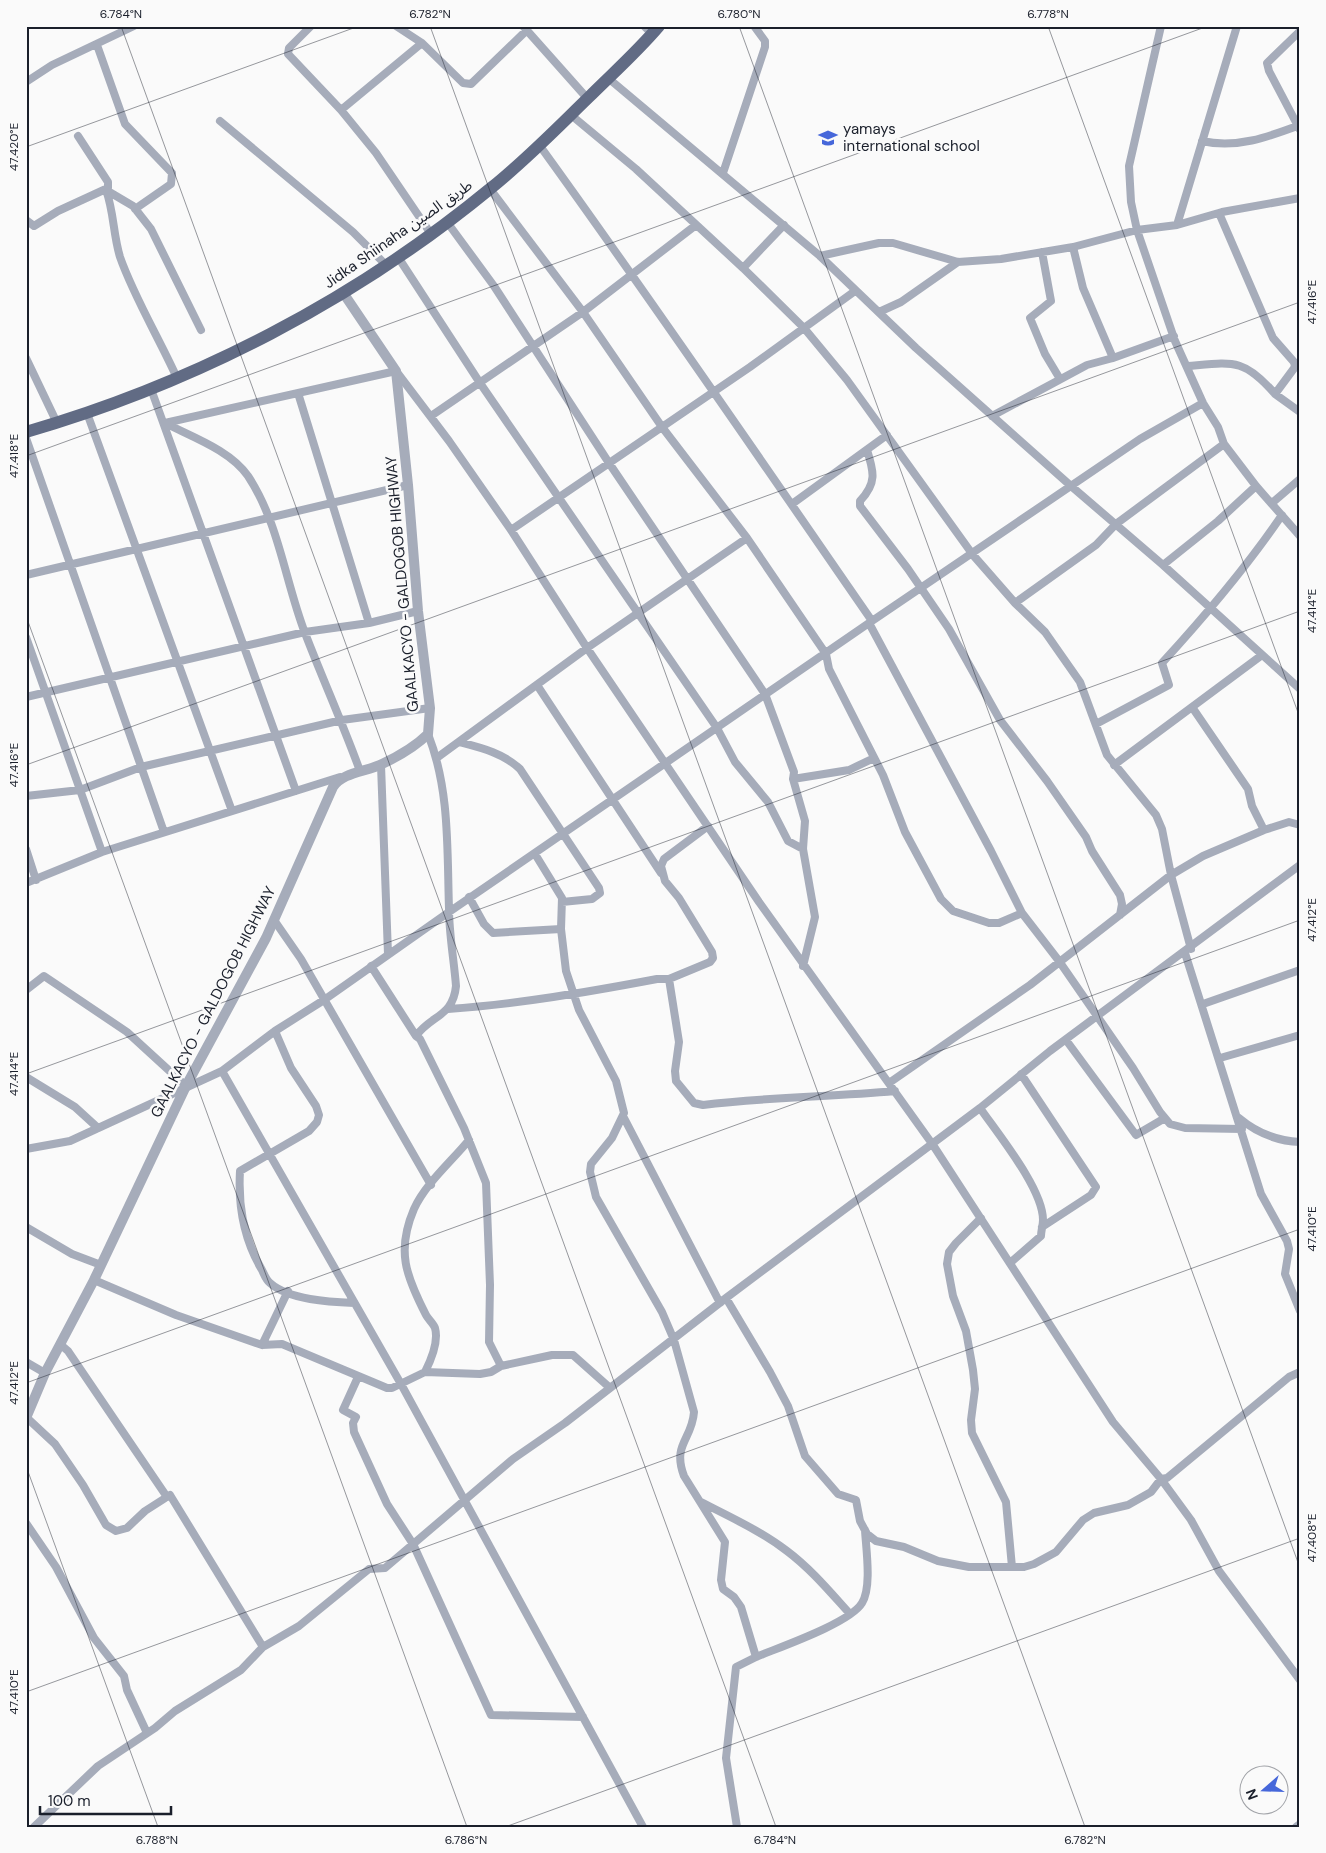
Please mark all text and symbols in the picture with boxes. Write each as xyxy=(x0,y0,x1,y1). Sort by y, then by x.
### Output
text: 6.784°N xyxy=(100,6,142,22)
text: 6.782°N xyxy=(409,6,451,22)
text: 6.780°N xyxy=(717,6,761,22)
text: 6.778°N xyxy=(1027,6,1069,22)
place label: yamays international school xyxy=(843,119,980,156)
text: 47.420°E xyxy=(6,123,22,171)
school or university icon: yamays international school xyxy=(817,127,839,149)
street label: Jidka Shiinaha طريق الصين xyxy=(320,175,476,293)
text: 47.416°E xyxy=(1304,279,1320,324)
text: 47.418°E xyxy=(6,434,22,478)
street label: GAALKACYO - GALDOGOB HIGHWAY xyxy=(381,455,423,713)
text: 47.414°E xyxy=(1304,589,1320,633)
text: 47.416°E xyxy=(6,742,22,787)
street label: GAALKACYO - GALDOGOB HIGHWAY xyxy=(146,883,280,1121)
text: 47.412°E xyxy=(1304,898,1320,942)
text: 47.414°E xyxy=(6,1052,22,1096)
text: 47.410°E xyxy=(1304,1206,1320,1252)
text: 47.412°E xyxy=(6,1361,22,1405)
text: 47.408°E xyxy=(1304,1513,1320,1563)
text: 47.410°E xyxy=(6,1669,22,1715)
north arrow xyxy=(1238,1766,1288,1816)
scale bar xyxy=(40,1783,171,1815)
text: N xyxy=(1242,1787,1262,1802)
text: 100 m xyxy=(48,1791,91,1811)
text: 6.788°N xyxy=(136,1832,178,1848)
text: 6.786°N xyxy=(445,1832,487,1848)
text: 6.784°N xyxy=(754,1832,796,1848)
text: 6.782°N xyxy=(1064,1832,1106,1848)

